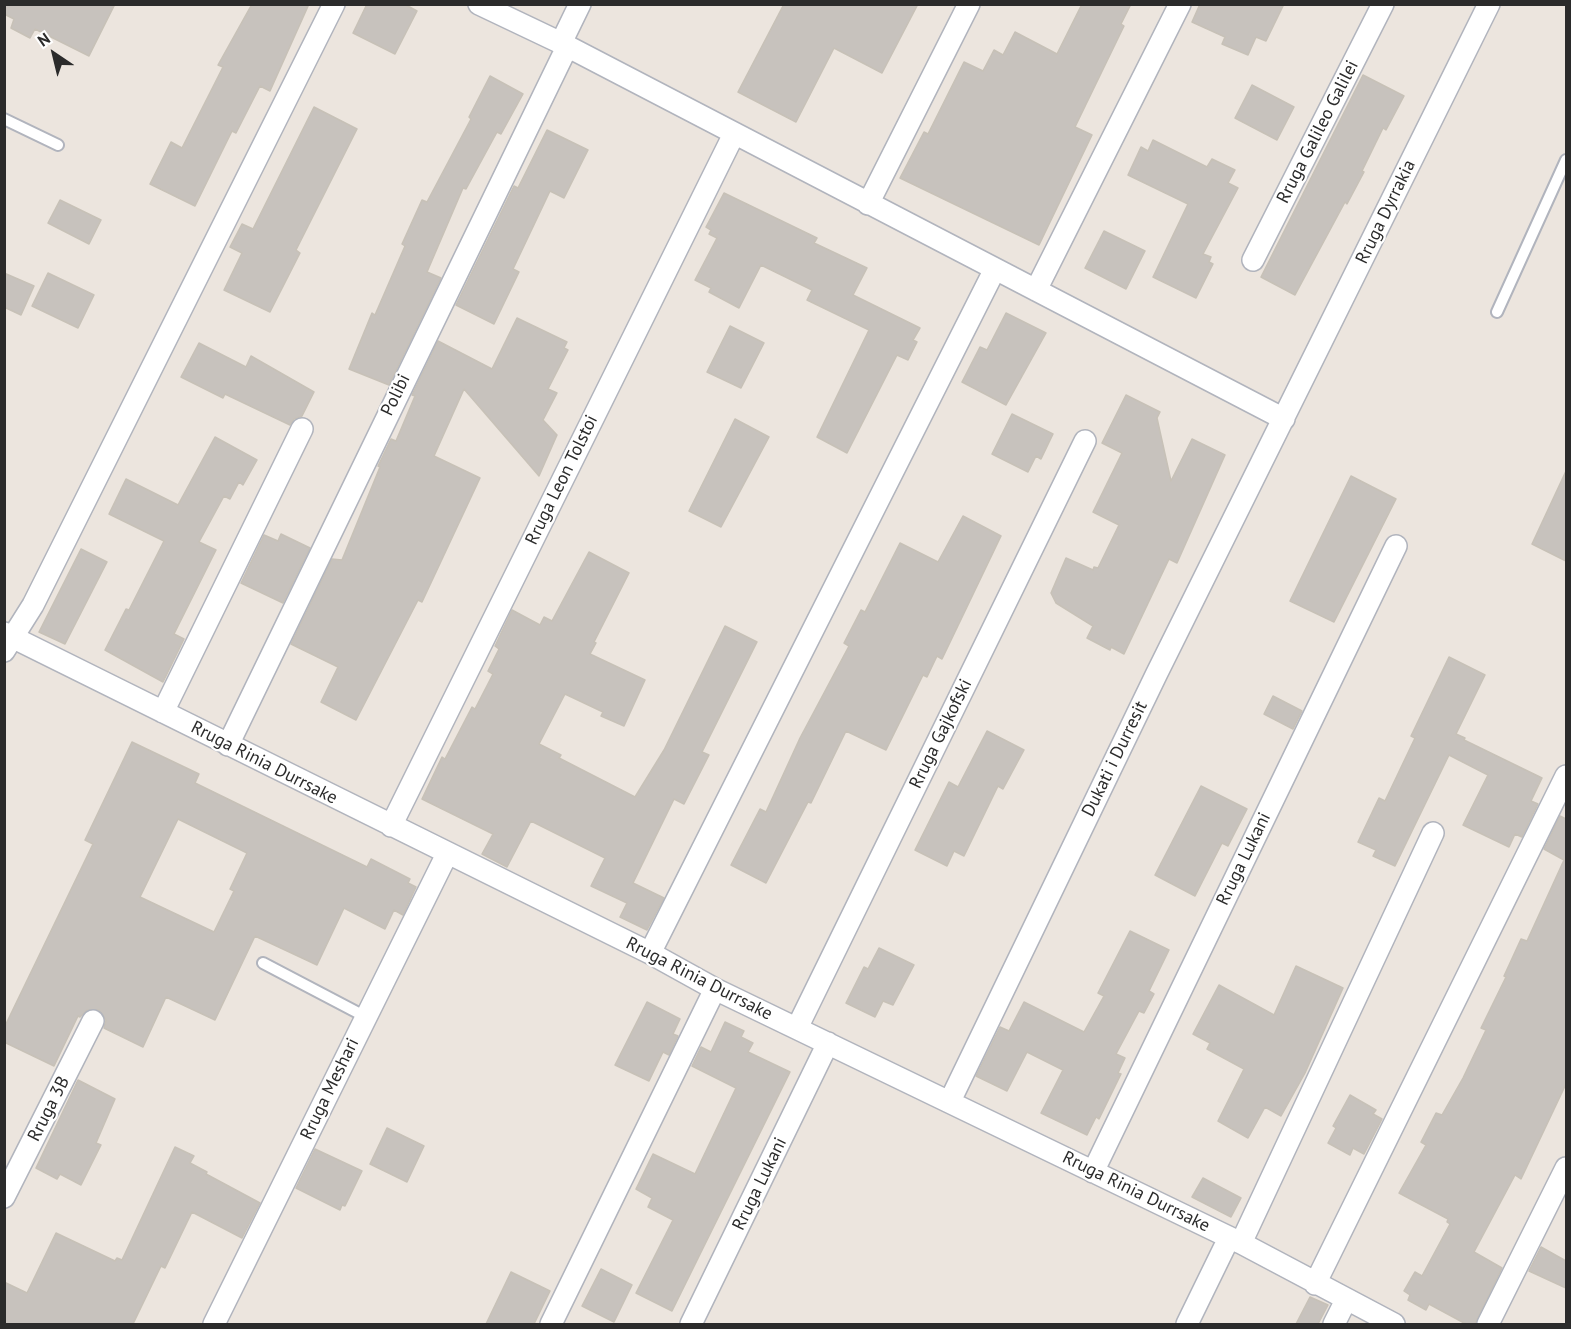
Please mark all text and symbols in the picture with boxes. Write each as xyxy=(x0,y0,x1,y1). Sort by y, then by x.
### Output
north arrow xyxy=(24,24,84,84)
text: N xyxy=(34,28,54,50)
street label: Rruga Galileo Galilei xyxy=(1273,57,1363,207)
street label: Rruga Dyrrakia xyxy=(1351,156,1421,268)
street label: Polibi xyxy=(377,371,415,419)
street label: Rruga Leon Tolstoi xyxy=(521,412,603,548)
street label: Rruga Gajkofski xyxy=(905,676,977,792)
street label: Dukati i Durresit xyxy=(1078,698,1152,820)
street label: Rruga Rinia Durrsake xyxy=(187,717,341,809)
street label: Rruga Lukani xyxy=(1212,809,1276,909)
street label: Rruga Rinia Durrsake xyxy=(622,933,776,1025)
street label: Rruga Meshari xyxy=(296,1035,364,1143)
street label: Rruga 3B xyxy=(23,1073,75,1145)
street label: Rruga Lukani xyxy=(728,1134,792,1234)
street label: Rruga Rinia Durrsake xyxy=(1059,1147,1213,1237)

